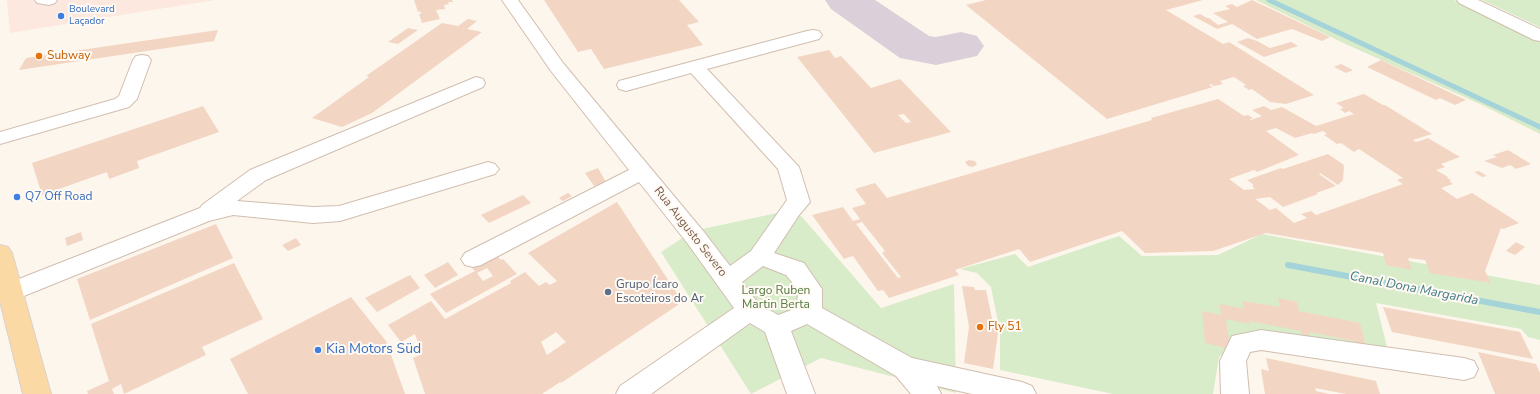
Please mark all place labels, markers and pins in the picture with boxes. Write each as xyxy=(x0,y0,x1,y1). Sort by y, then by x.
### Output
place label: Boulevard Laçador xyxy=(69,4,115,28)
marker: Boulevard Laçador xyxy=(56,11,66,21)
place label: Subway xyxy=(47,49,90,63)
marker: Subway xyxy=(34,51,44,61)
place label: Q7 Off Road xyxy=(25,190,92,204)
marker: Q7 Off Road xyxy=(12,192,22,202)
place label: Grupo Ícaro Escoteiros do Ar xyxy=(616,278,704,306)
marker: Grupo Ícaro Escoteiros do Ar xyxy=(603,287,613,297)
place label: Fly 51 xyxy=(988,320,1022,334)
marker: Fly 51 xyxy=(975,322,985,332)
place label: Kia Motors Süd xyxy=(326,342,421,358)
marker: Kia Motors Süd xyxy=(313,345,323,355)

